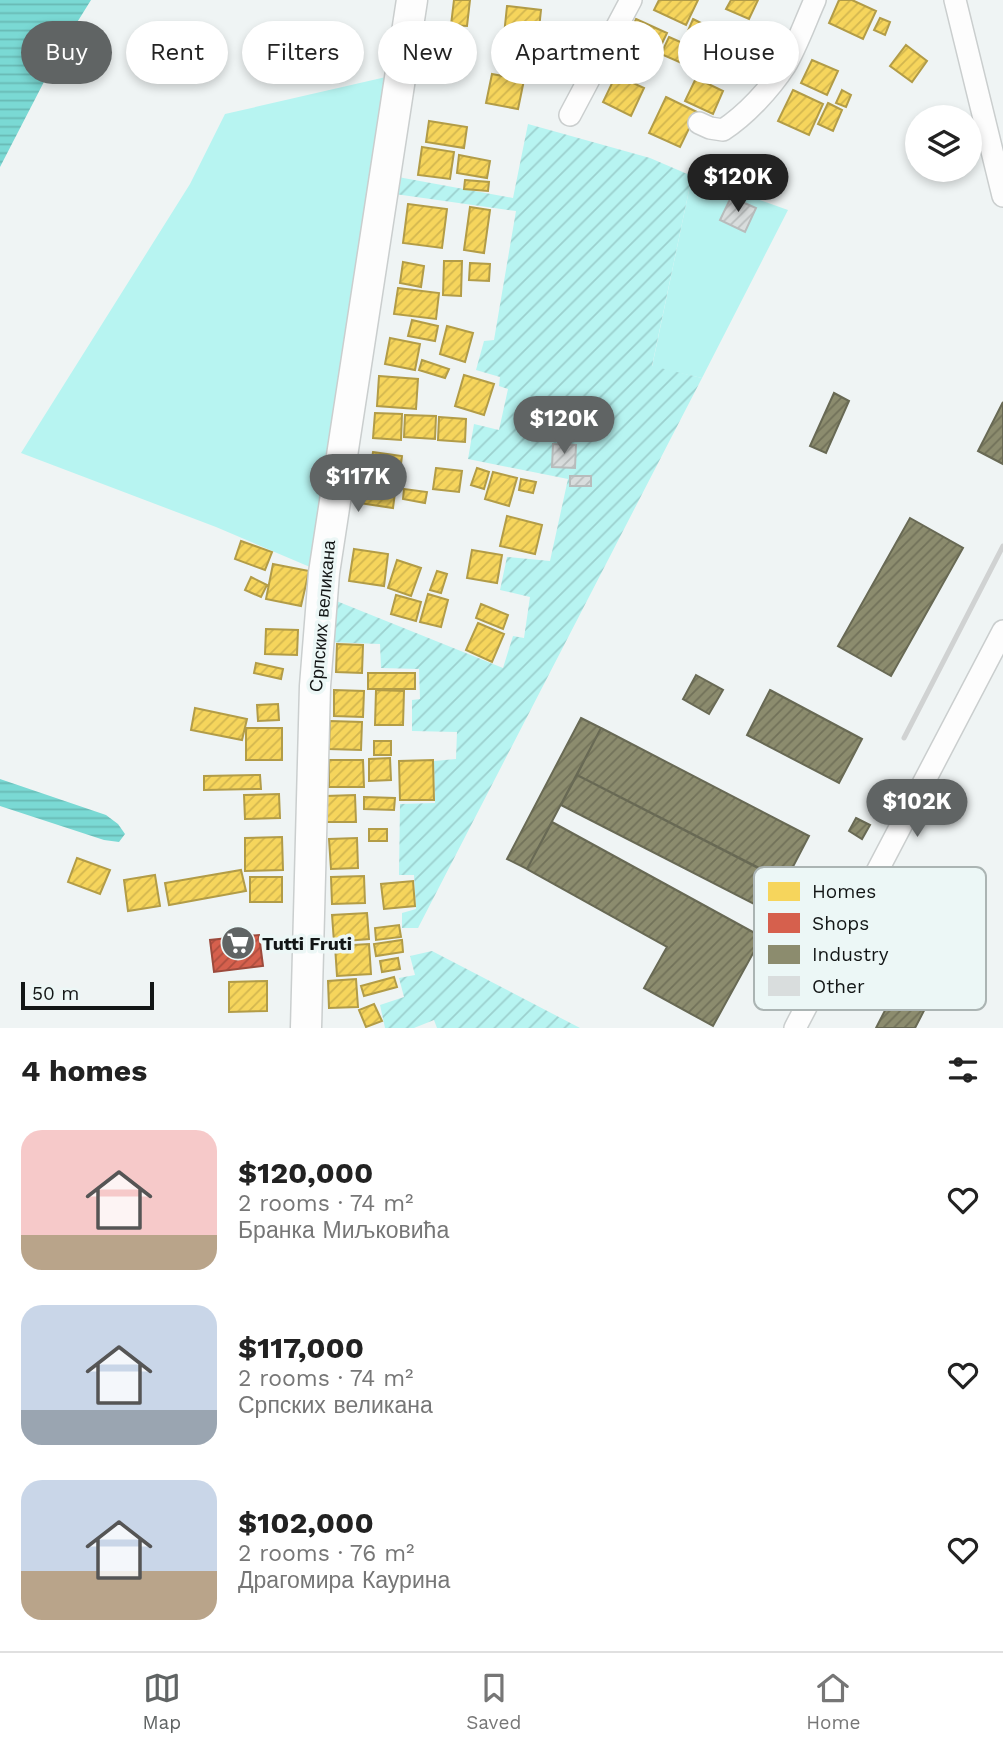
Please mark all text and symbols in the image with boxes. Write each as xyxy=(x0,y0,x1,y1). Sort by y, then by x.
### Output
chip: Buy xyxy=(21,21,112,84)
chip: Rent xyxy=(126,21,228,84)
chip: Filters xyxy=(242,21,364,84)
chip: New xyxy=(378,21,477,84)
chip: Apartment xyxy=(491,21,664,84)
chip: House xyxy=(678,21,799,84)
map controls xyxy=(905,105,982,182)
button: layers xyxy=(905,105,982,182)
pin: $120K xyxy=(689,154,787,214)
text: $120K xyxy=(703,163,773,190)
pin: $120K xyxy=(515,396,613,456)
text: $120K xyxy=(529,405,599,432)
pin: $117K xyxy=(309,454,407,514)
text: $117K xyxy=(326,463,390,490)
street label: Српских великана xyxy=(305,538,339,693)
pin: $102K xyxy=(868,780,966,839)
text: $102K xyxy=(882,788,952,815)
legend xyxy=(754,867,986,1010)
text: Homes xyxy=(812,880,876,903)
text: Shops xyxy=(812,912,869,935)
supermarket icon: Tutti Fruti xyxy=(219,924,257,962)
place label: Tutti Fruti xyxy=(262,933,352,954)
text: Industry xyxy=(812,943,889,966)
text: Other xyxy=(812,975,865,998)
scale bar xyxy=(21,979,154,1011)
text: 50 m xyxy=(32,982,79,1005)
icon: filters xyxy=(944,1051,982,1089)
text: 4 homes xyxy=(21,1053,147,1088)
text: $120,000 xyxy=(238,1155,373,1190)
icon: home xyxy=(77,1158,161,1242)
icon: heart xyxy=(944,1181,982,1219)
text: 2 rooms · 74 m² xyxy=(238,1190,413,1217)
text: Бранка Миљковића xyxy=(238,1217,449,1244)
text: $117,000 xyxy=(238,1330,364,1365)
icon: home xyxy=(77,1333,161,1417)
icon: heart xyxy=(944,1356,982,1394)
text: 2 rooms · 74 m² xyxy=(238,1365,413,1392)
text: Српских великана xyxy=(238,1392,433,1419)
text: $102,000 xyxy=(238,1505,374,1540)
icon: home xyxy=(77,1508,161,1592)
icon: heart xyxy=(944,1531,982,1569)
text: 2 rooms · 76 m² xyxy=(238,1540,414,1567)
text: Драгомира Каурина xyxy=(238,1567,450,1594)
tab: Map xyxy=(142,1669,181,1734)
tab: Saved xyxy=(466,1669,521,1734)
tab: Home xyxy=(806,1669,861,1734)

